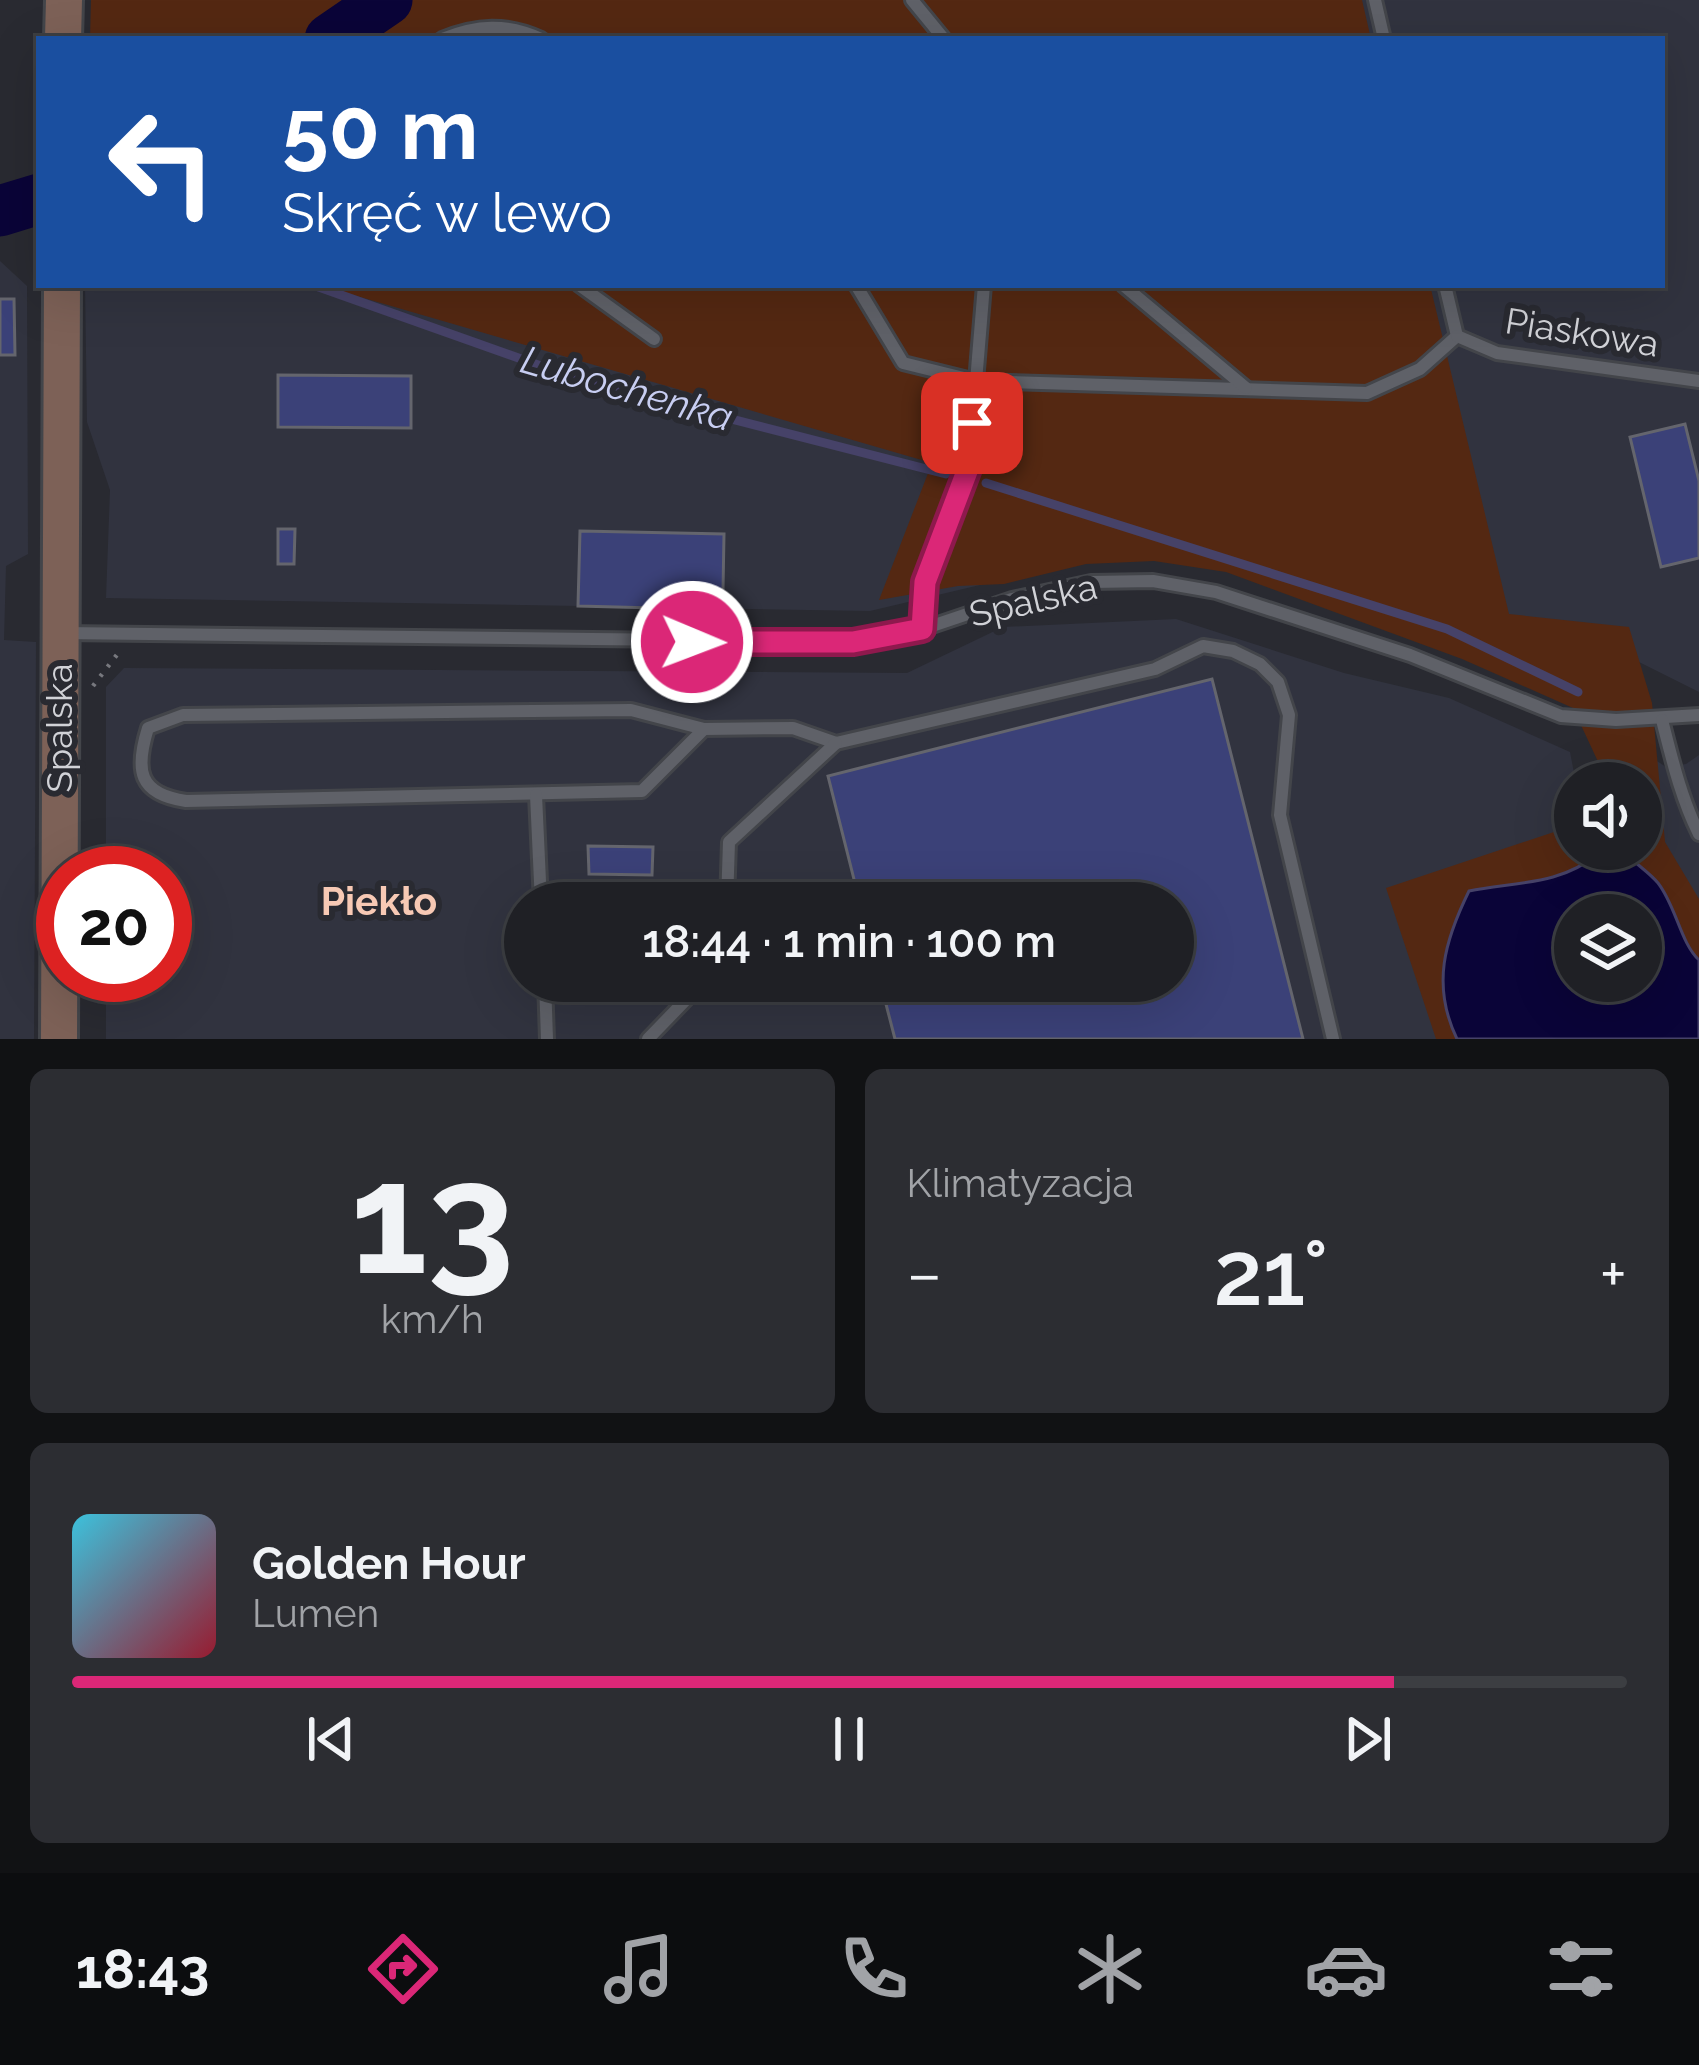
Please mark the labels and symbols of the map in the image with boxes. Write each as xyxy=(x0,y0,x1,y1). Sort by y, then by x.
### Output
street label: Piaskowa xyxy=(1502,299,1662,365)
water label: Lubochenka xyxy=(516,336,738,440)
pin xyxy=(921,372,1023,474)
street label: Spalska xyxy=(965,565,1101,635)
position arrow xyxy=(629,579,755,705)
street label: Spalska xyxy=(38,663,80,793)
speed limit sign: 20 xyxy=(36,846,192,1002)
district label: Piekło xyxy=(321,878,437,924)

